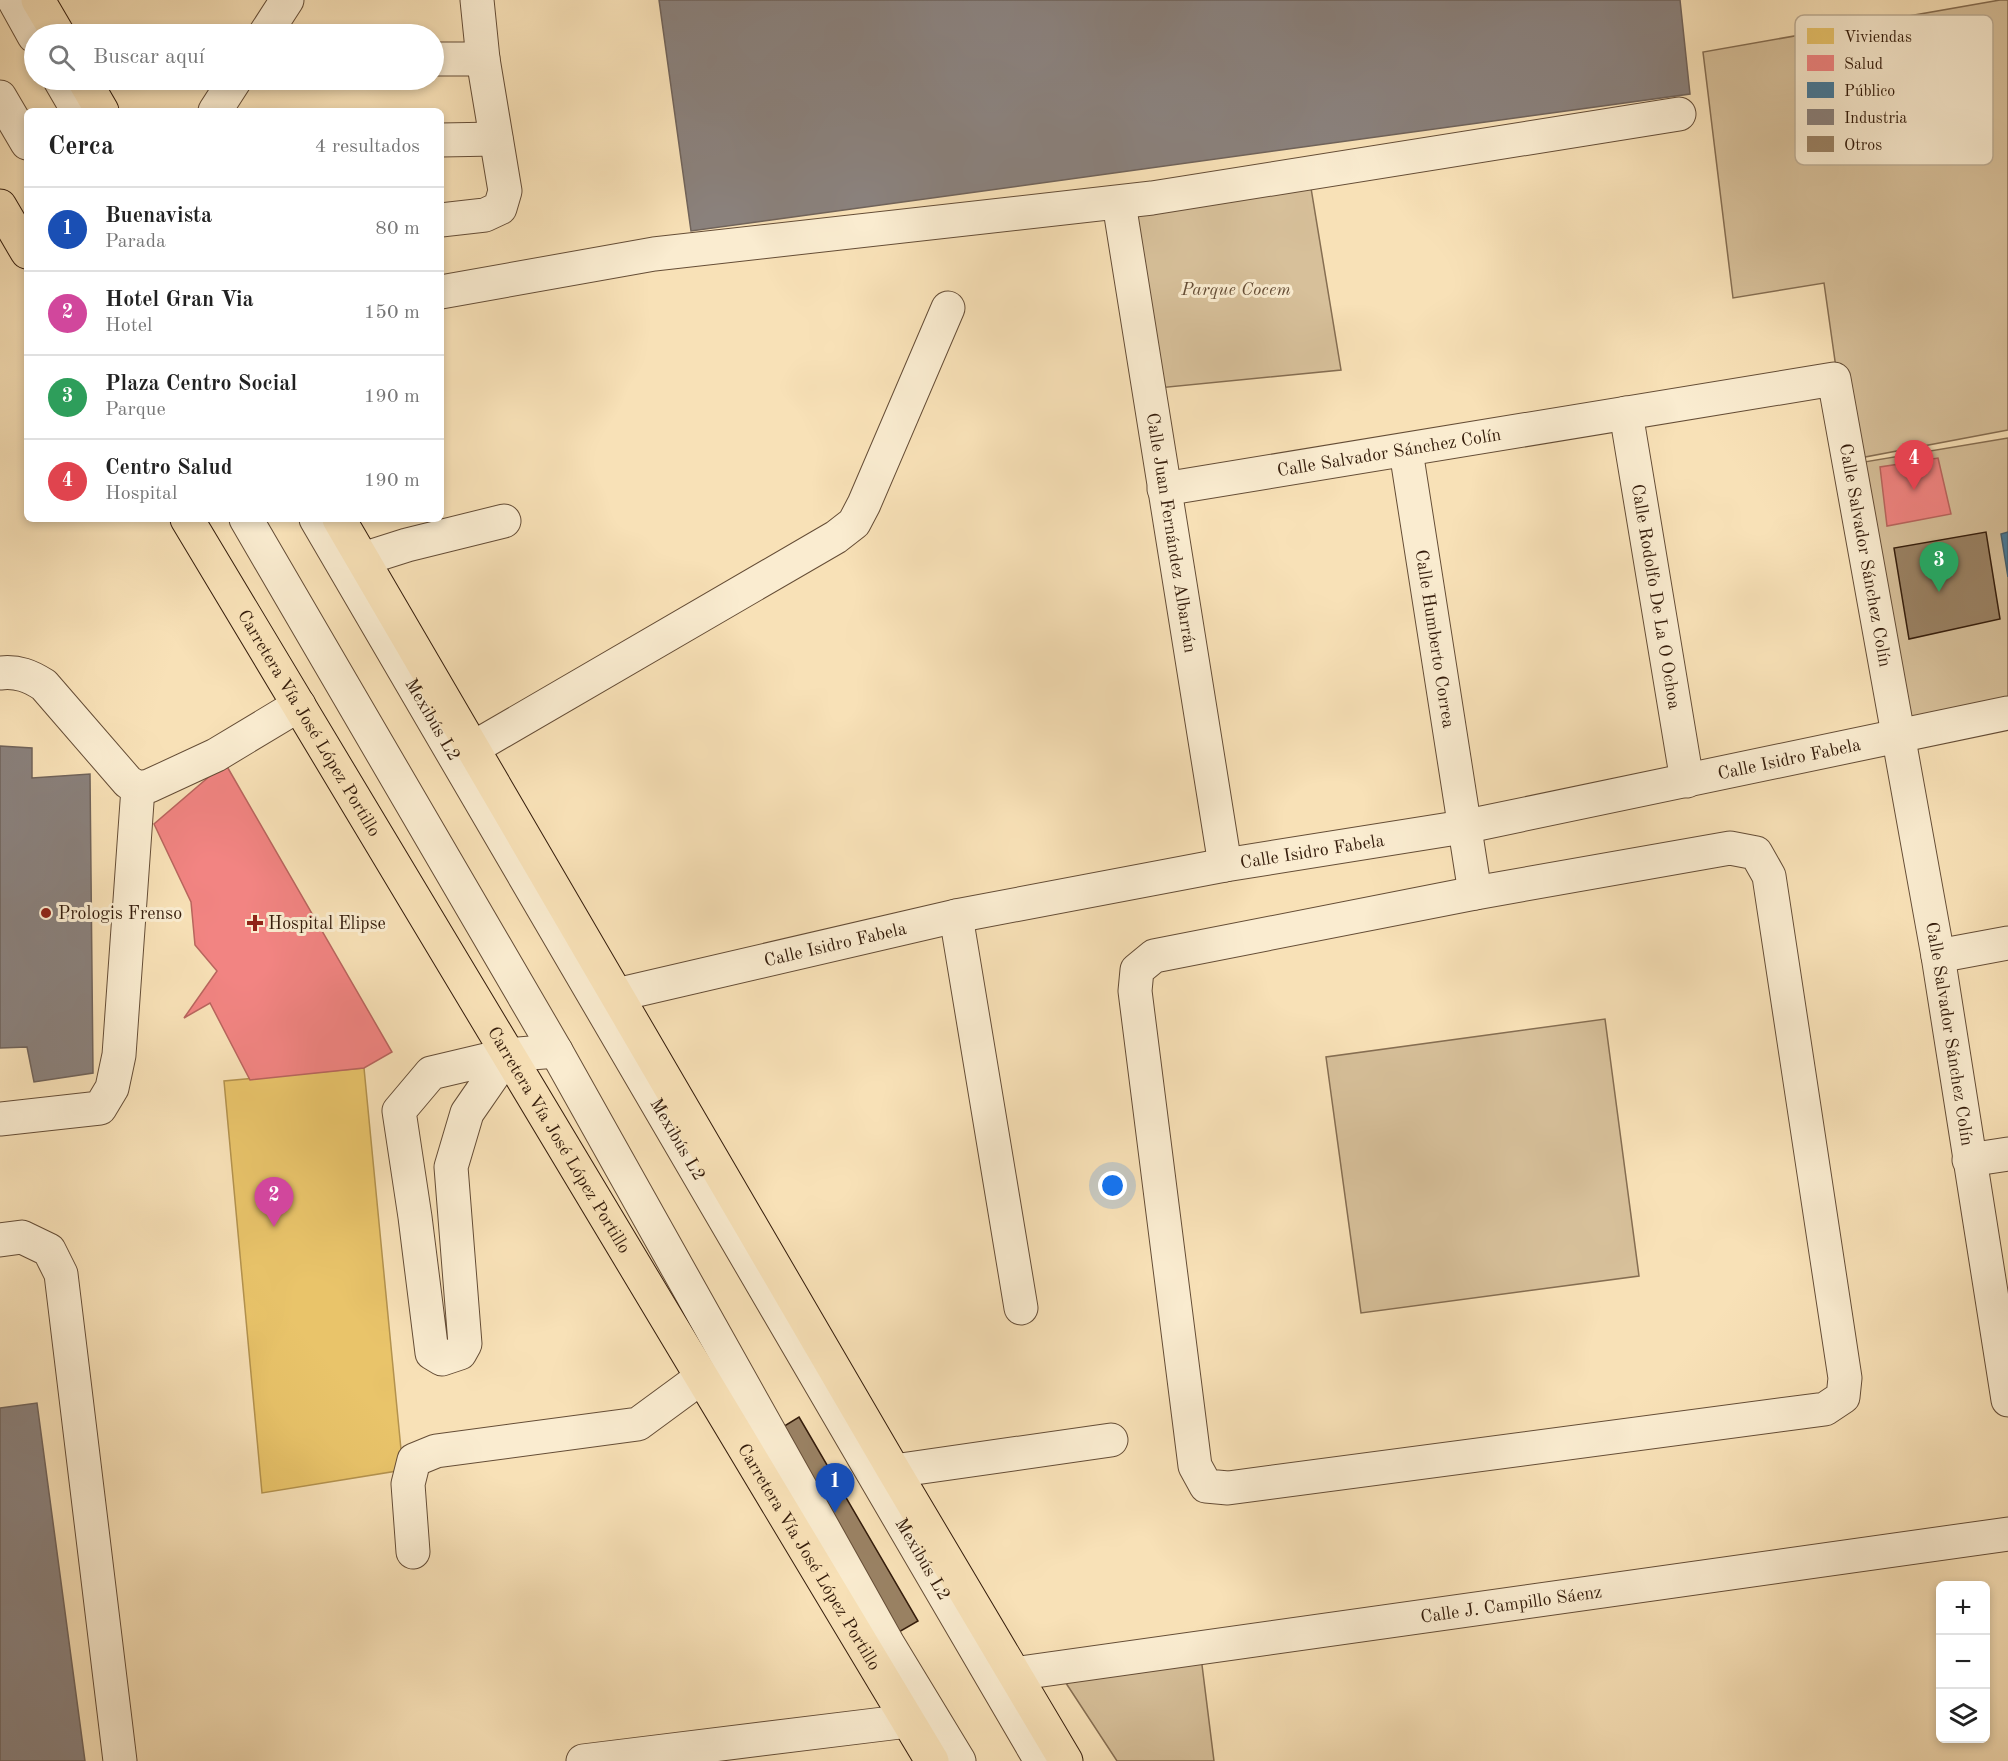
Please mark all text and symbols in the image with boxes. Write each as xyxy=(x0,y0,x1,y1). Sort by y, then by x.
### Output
legend xyxy=(1795,15,1993,165)
search box xyxy=(24,24,444,90)
text: Viviendas xyxy=(1844,30,1912,46)
icon: search xyxy=(45,41,78,74)
text: Buscar aquí xyxy=(93,46,205,68)
text: Salud xyxy=(1844,57,1883,73)
text: Público xyxy=(1844,84,1895,100)
text: Industria xyxy=(1844,111,1907,127)
text: Cerca xyxy=(48,134,114,160)
text: 4 resultados xyxy=(315,137,420,157)
text: Otros xyxy=(1844,138,1882,154)
text: Buenavista xyxy=(105,205,212,227)
text: 1 xyxy=(62,219,73,239)
text: 80 m xyxy=(375,219,420,239)
text: Parada xyxy=(105,232,166,252)
park label: Parque Cocem xyxy=(1180,281,1291,299)
text: Hotel Gran Via xyxy=(105,289,254,311)
text: 2 xyxy=(62,303,73,323)
text: 150 m xyxy=(364,303,420,323)
text: Hotel xyxy=(105,316,152,336)
text: Plaza Centro Social xyxy=(105,373,297,395)
text: 3 xyxy=(62,387,73,407)
text: 190 m xyxy=(364,387,420,407)
text: Parque xyxy=(105,400,166,420)
street label: Calle Juan Fernández Albarrán xyxy=(1143,412,1199,655)
street label: Calle Salvador Sánchez Colín xyxy=(1276,426,1503,480)
pin: 4 xyxy=(1894,440,1934,490)
street label: Calle Salvador Sánchez Colín xyxy=(1836,442,1894,669)
text: Centro Salud xyxy=(105,457,232,479)
text: 4 xyxy=(62,471,73,491)
text: 190 m xyxy=(364,471,420,491)
street label: Calle Rodolfo De La O Ochoa xyxy=(1628,483,1683,711)
text: Hospital xyxy=(105,484,177,504)
pin: 3 xyxy=(1920,542,1958,592)
street label: Calle Humberto Correa xyxy=(1412,548,1457,729)
street label: Carretera Vía José López Portillo xyxy=(234,607,383,840)
street label: Mexibús L2 xyxy=(401,676,463,764)
street label: Calle Isidro Fabela xyxy=(1716,736,1863,784)
street label: Calle Isidro Fabela xyxy=(1239,832,1386,872)
place label: Prologis Frenso xyxy=(58,905,182,923)
marker: Prologis Frenso xyxy=(39,906,53,920)
marker: Hospital Elipse xyxy=(246,914,264,932)
place label: Hospital Elipse xyxy=(268,915,386,933)
street label: Calle Isidro Fabela xyxy=(762,920,909,970)
street label: Calle Salvador Sánchez Colín xyxy=(1922,920,1976,1148)
street label: Carretera Vía José López Portillo xyxy=(484,1024,633,1257)
street label: Mexibús L2 xyxy=(646,1095,708,1184)
your location xyxy=(1098,1171,1127,1200)
pin: 2 xyxy=(254,1178,294,1227)
street label: Carretera Vía José López Portillo xyxy=(734,1441,883,1674)
pin: 1 xyxy=(816,1464,854,1513)
street label: Mexibús L2 xyxy=(891,1515,953,1604)
map controls xyxy=(1936,1581,1990,1743)
button: + xyxy=(1936,1581,1990,1635)
street label: Calle J. Campillo Sáenz xyxy=(1419,1583,1603,1627)
button: − xyxy=(1936,1635,1990,1689)
button: layers xyxy=(1936,1689,1990,1743)

